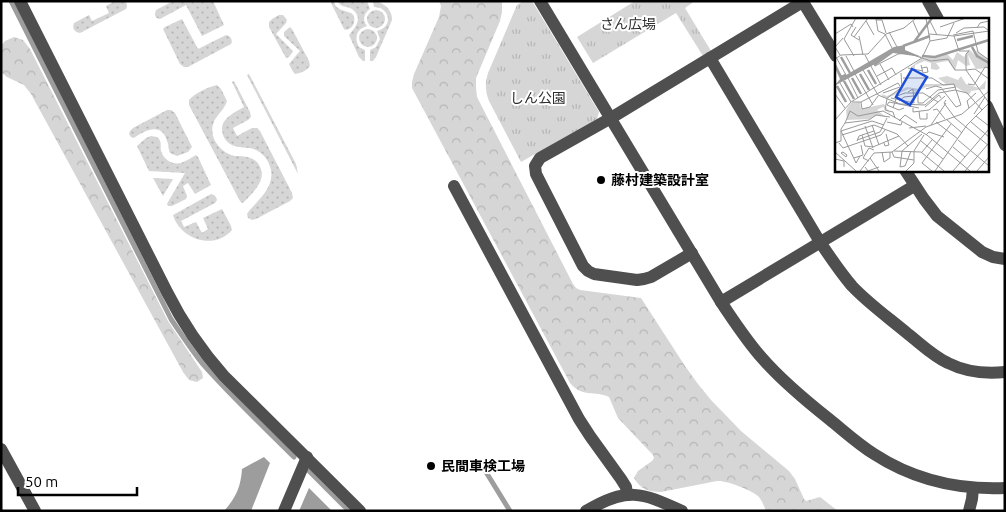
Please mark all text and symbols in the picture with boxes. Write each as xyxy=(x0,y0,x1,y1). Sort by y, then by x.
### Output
park label: さん広場 xyxy=(600,16,656,32)
inset map xyxy=(835,18,988,171)
park label: しん公園 xyxy=(510,90,566,106)
place label: 藤村建築設計室 xyxy=(611,172,709,188)
marker: 藤村建築設計室 xyxy=(595,174,607,186)
place label: 民間車検工場 xyxy=(441,458,525,474)
marker: 民間車検工場 xyxy=(425,460,437,472)
scale bar xyxy=(18,464,136,496)
text: 50 m xyxy=(25,473,58,490)

